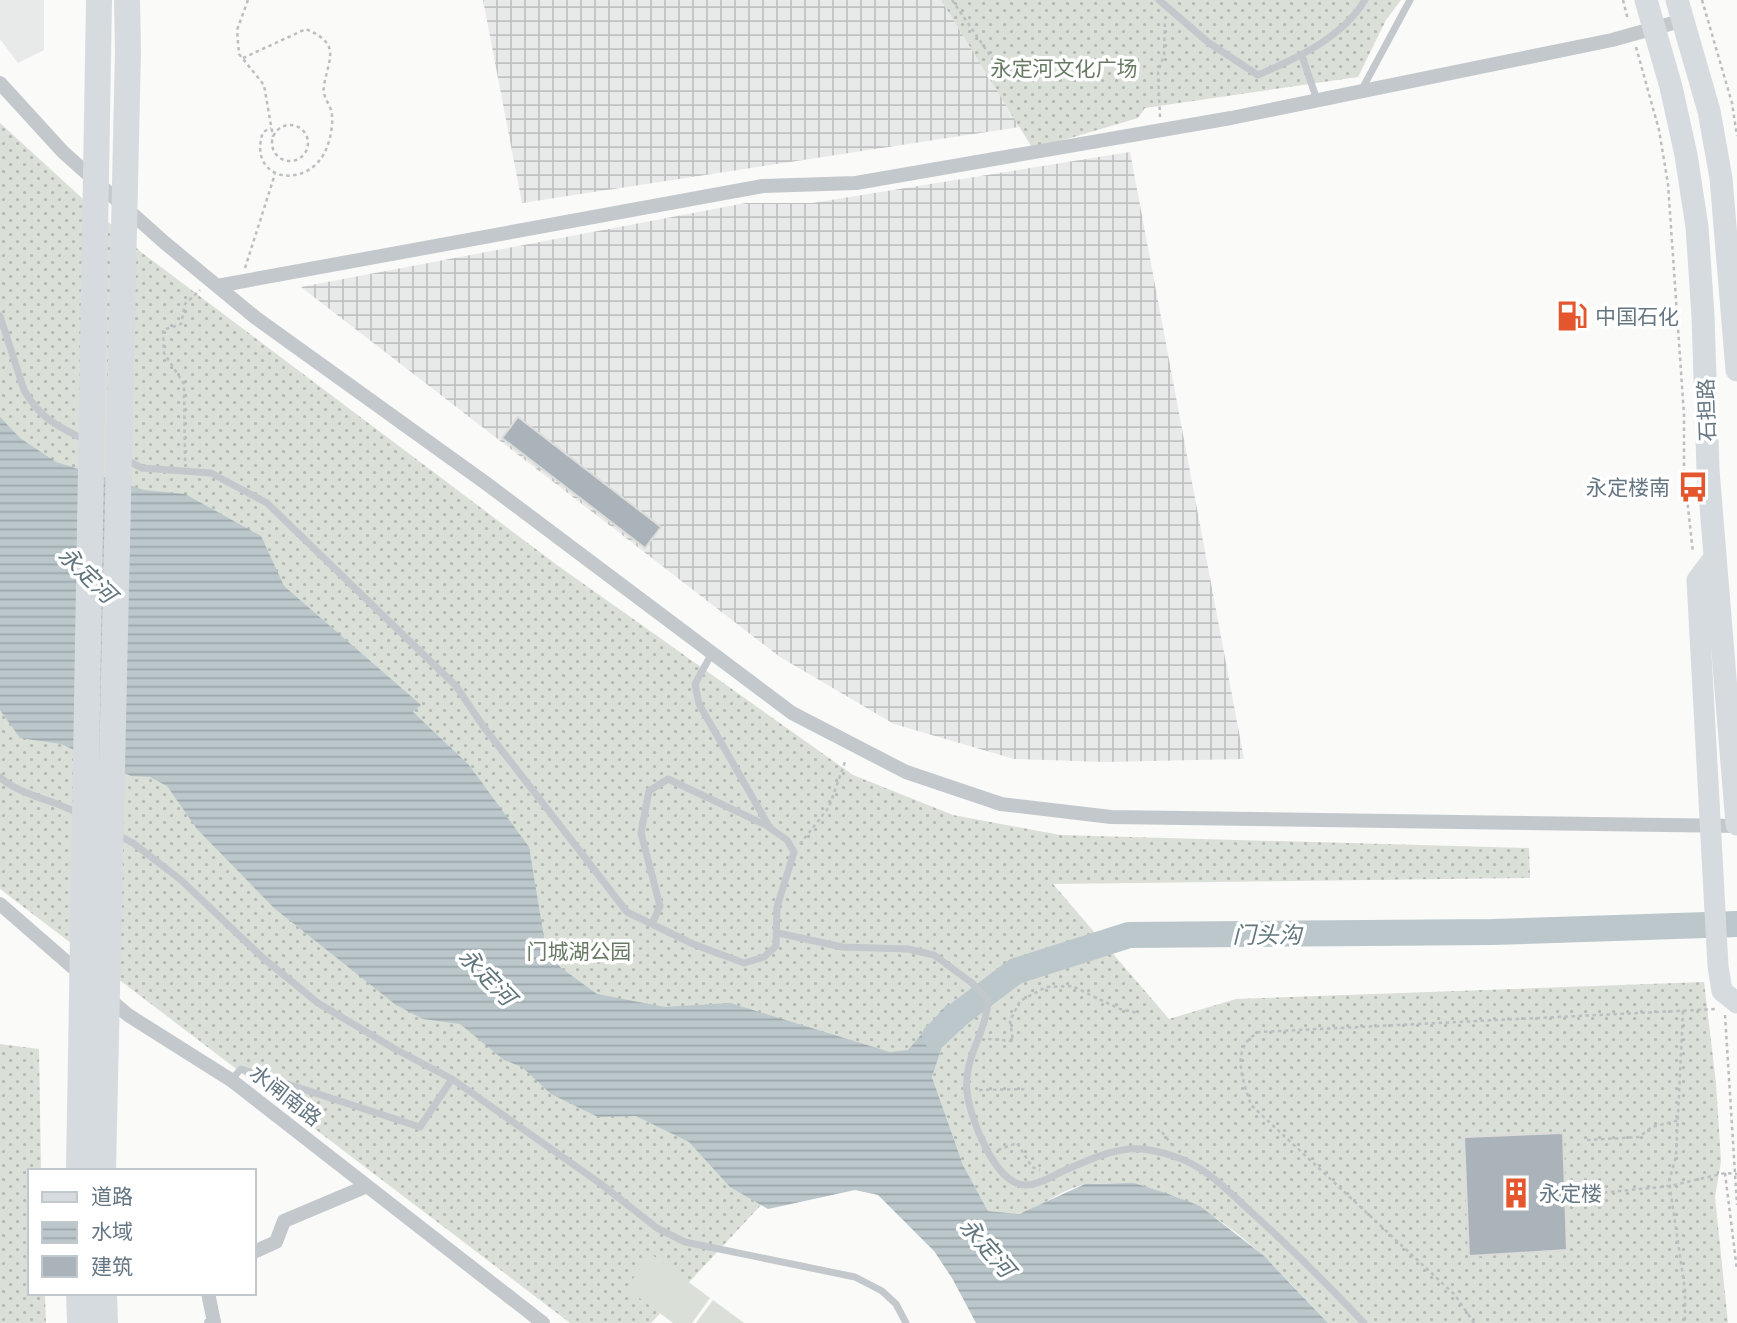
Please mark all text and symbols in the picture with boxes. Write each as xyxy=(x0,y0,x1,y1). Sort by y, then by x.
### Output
park label: 永定河文化广场 xyxy=(991,54,1138,82)
fuel station icon: 中国石化 xyxy=(1555,299,1589,333)
place label: 中国石化 xyxy=(1595,302,1679,330)
street label: 石担路 xyxy=(1691,378,1721,442)
bus stop icon: 永定楼南 xyxy=(1676,470,1710,504)
place label: 永定楼南 xyxy=(1586,473,1670,501)
water label: 永定河 xyxy=(53,539,126,612)
water label: 门头沟 xyxy=(1233,919,1305,949)
park label: 门城湖公园 xyxy=(527,937,632,965)
water label: 永定河 xyxy=(453,941,526,1014)
street label: 水闸南路 xyxy=(244,1058,328,1132)
legend xyxy=(28,1169,256,1295)
building icon: 永定楼 xyxy=(1499,1176,1533,1210)
place label: 永定楼 xyxy=(1539,1179,1602,1207)
text: 道路 xyxy=(91,1182,133,1210)
water label: 永定河 xyxy=(954,1211,1025,1286)
text: 水域 xyxy=(91,1217,133,1245)
text: 建筑 xyxy=(91,1252,133,1280)

